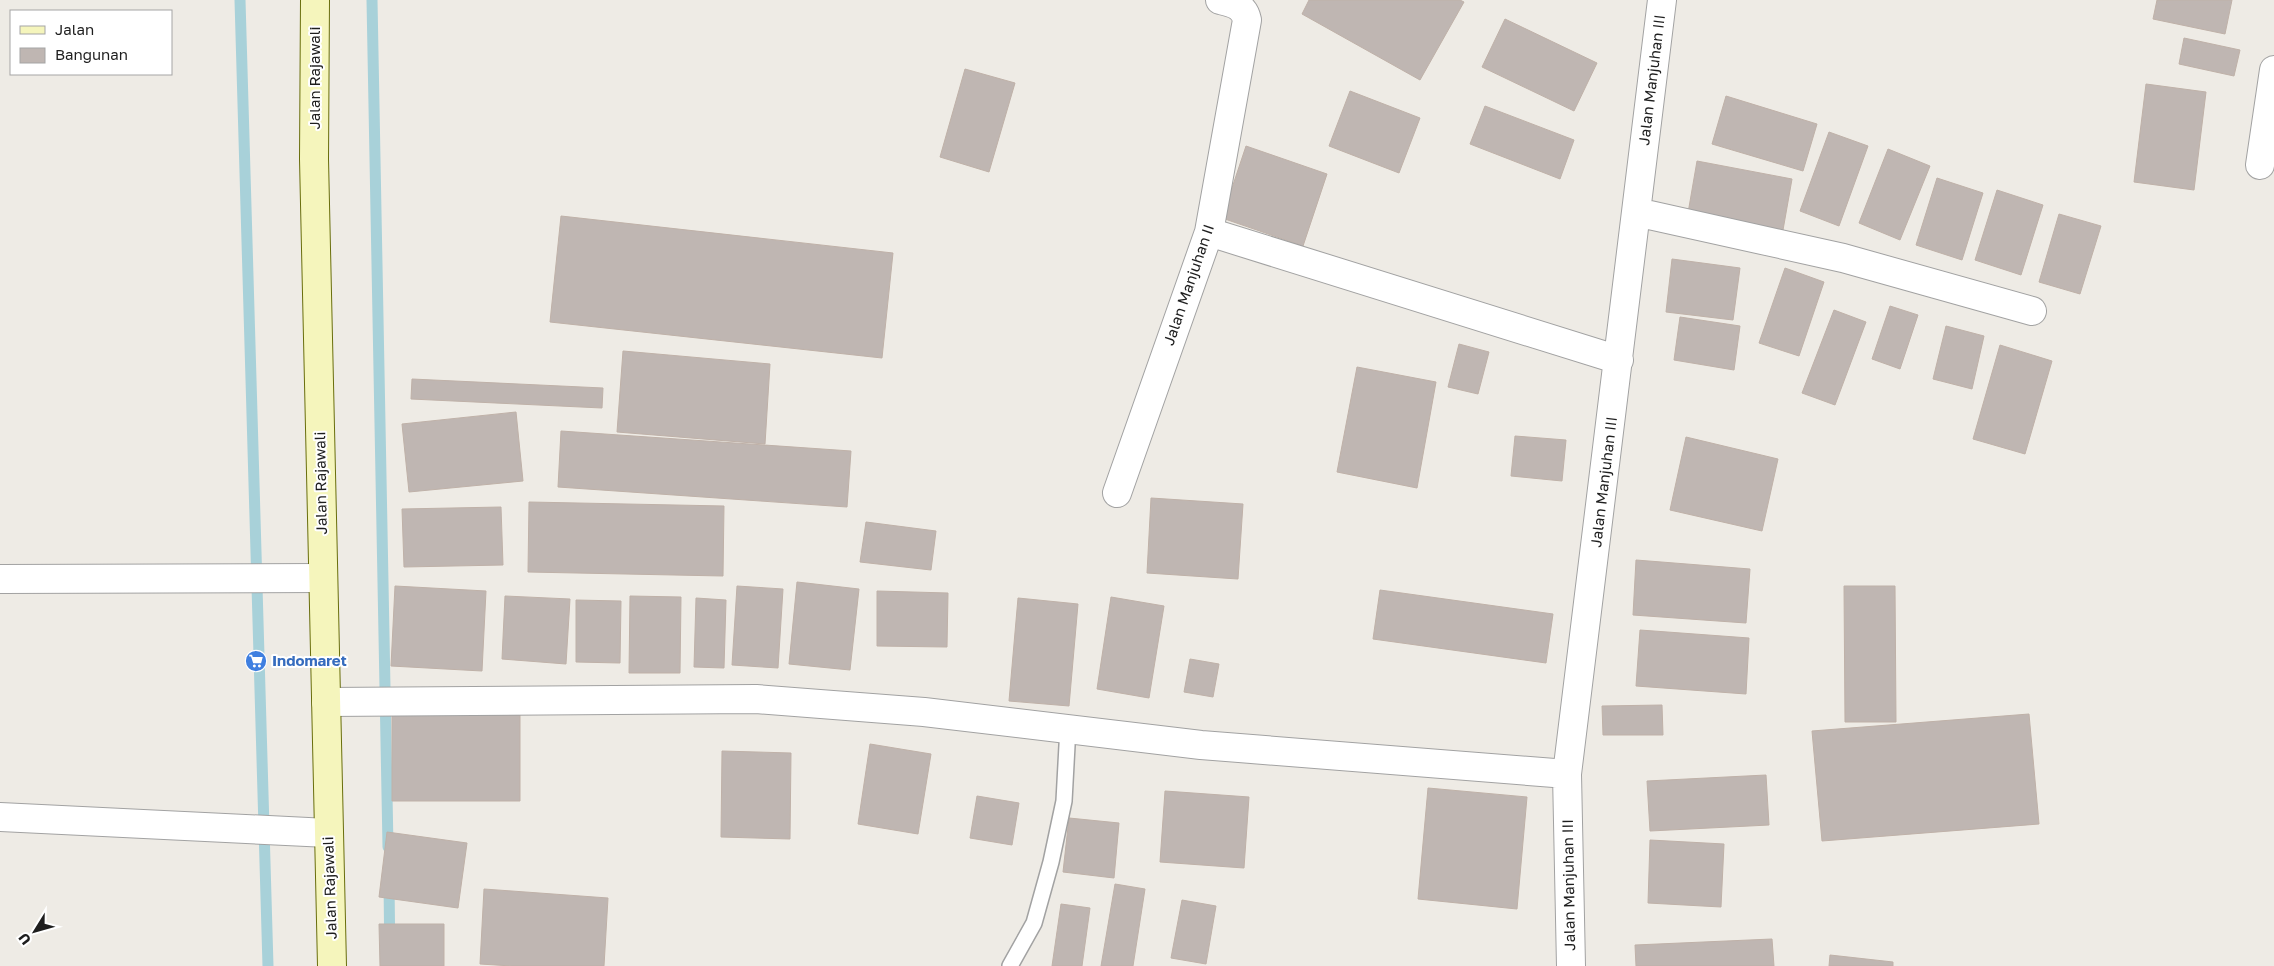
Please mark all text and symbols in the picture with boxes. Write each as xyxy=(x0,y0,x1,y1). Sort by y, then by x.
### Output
legend xyxy=(10,10,172,75)
street label: Jalan Manjuhan III xyxy=(1634,13,1668,146)
text: Jalan xyxy=(55,20,94,38)
street label: Jalan Rajawali xyxy=(305,26,323,130)
text: Bangunan xyxy=(55,45,128,63)
street label: Jalan Manjuhan II xyxy=(1159,222,1217,348)
street label: Jalan Manjuhan III xyxy=(1586,415,1620,548)
street label: Jalan Rajawali xyxy=(310,431,330,535)
supermarket icon: Indomaret xyxy=(244,649,268,673)
place label: Indomaret xyxy=(272,651,347,669)
street label: Jalan Manjuhan III xyxy=(1558,819,1578,951)
street label: Jalan Rajawali xyxy=(318,836,340,940)
north arrow xyxy=(10,906,60,956)
text: U xyxy=(14,930,34,948)

